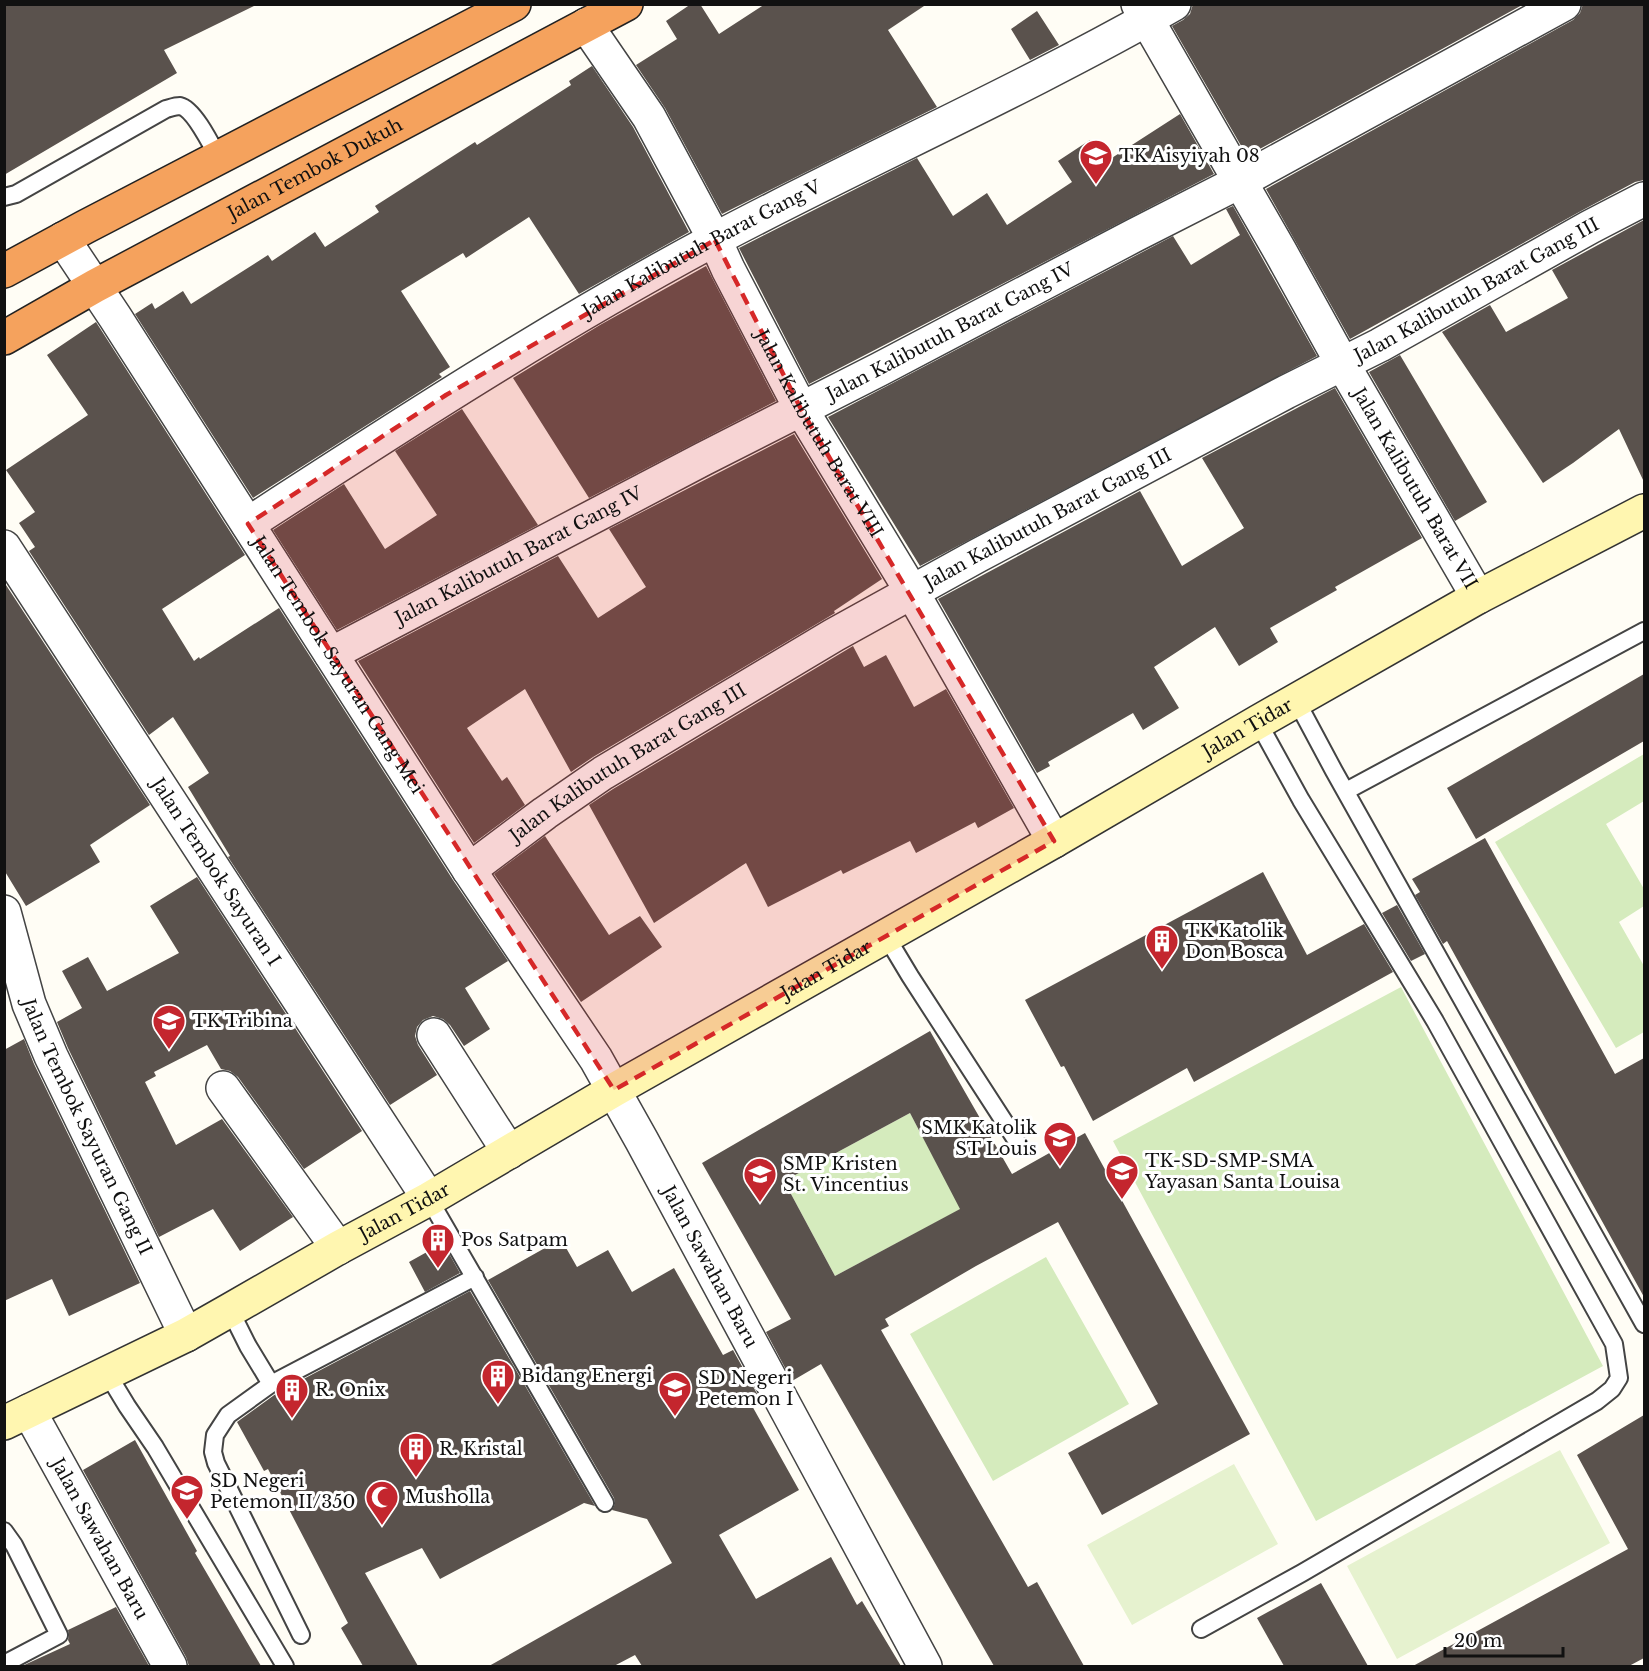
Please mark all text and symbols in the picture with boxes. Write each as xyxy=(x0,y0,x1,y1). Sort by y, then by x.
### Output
street label: Jalan Tembok Dukuh xyxy=(222,114,406,225)
school or university icon: TK Aisyiyah 08 xyxy=(1078,138,1114,185)
place label: TK Aisyiyah 08 xyxy=(1119,145,1260,167)
street label: Jalan Kalibutuh Barat Gang V xyxy=(577,175,826,323)
street label: Jalan Kalibutuh Barat Gang III xyxy=(1349,213,1603,368)
street label: Jalan Kalibutuh Barat Gang IV xyxy=(821,258,1078,406)
street label: Jalan Kalibutuh Barat VIII xyxy=(750,324,887,542)
street label: Jalan Kalibutuh Barat VII xyxy=(1347,382,1482,593)
street label: Jalan Kalibutuh Barat Gang III xyxy=(919,444,1175,595)
street label: Jalan Kalibutuh Barat Gang IV xyxy=(390,481,647,630)
street label: Jalan Tembok Sayuran Gang Mei xyxy=(246,530,428,798)
street label: Jalan Kalibutuh Barat Gang III xyxy=(504,679,750,848)
street label: Jalan Tidar xyxy=(1197,693,1297,764)
street label: Jalan Tembok Sayuran I xyxy=(146,772,285,970)
place label: TK Katolik Don Bosca xyxy=(1185,920,1284,963)
building icon: TK Katolik Don Bosca xyxy=(1144,923,1180,970)
street label: Jalan Tidar xyxy=(775,936,875,1005)
street label: Jalan Tembok Sayuran Gang II xyxy=(17,995,157,1259)
school or university icon: TK Tribina xyxy=(151,1003,187,1050)
place label: TK Tribina xyxy=(192,1010,293,1032)
place label: SMK Katolik ST Louis xyxy=(921,1117,1037,1160)
school or university icon: SMK Katolik ST Louis xyxy=(1042,1120,1078,1167)
place label: TK-SD-SMP-SMA Yayasan Santa Louisa xyxy=(1144,1150,1340,1193)
place label: SMP Kristen St. Vincentius xyxy=(783,1153,909,1196)
school or university icon: TK-SD-SMP-SMA Yayasan Santa Louisa xyxy=(1104,1153,1140,1200)
school or university icon: SMP Kristen St. Vincentius xyxy=(742,1156,778,1203)
street label: Jalan Tidar xyxy=(354,1178,454,1246)
street label: Jalan Sawahan Baru xyxy=(656,1180,762,1352)
building icon: Pos Satpam xyxy=(420,1222,456,1269)
place label: Pos Satpam xyxy=(461,1229,568,1251)
building icon: Bidang Energi xyxy=(480,1358,516,1405)
place label: Bidang Energi xyxy=(521,1365,653,1387)
place label: SD Negeri Petemon I xyxy=(698,1367,793,1410)
school or university icon: SD Negeri Petemon I xyxy=(657,1370,693,1417)
building icon: R. Onix xyxy=(274,1372,310,1419)
place label: R. Onix xyxy=(315,1379,386,1401)
building icon: R. Kristal xyxy=(398,1431,434,1478)
place label: R. Kristal xyxy=(439,1438,523,1460)
street label: Jalan Sawahan Baru xyxy=(45,1453,153,1623)
place label: SD Negeri Petemon II/350 xyxy=(210,1470,355,1513)
school or university icon: SD Negeri Petemon II/350 xyxy=(169,1473,205,1520)
mosque icon: Musholla xyxy=(364,1479,400,1526)
place label: Musholla xyxy=(405,1486,490,1508)
scale bar xyxy=(1445,1620,1564,1658)
text: 20 m xyxy=(1454,1630,1502,1652)

